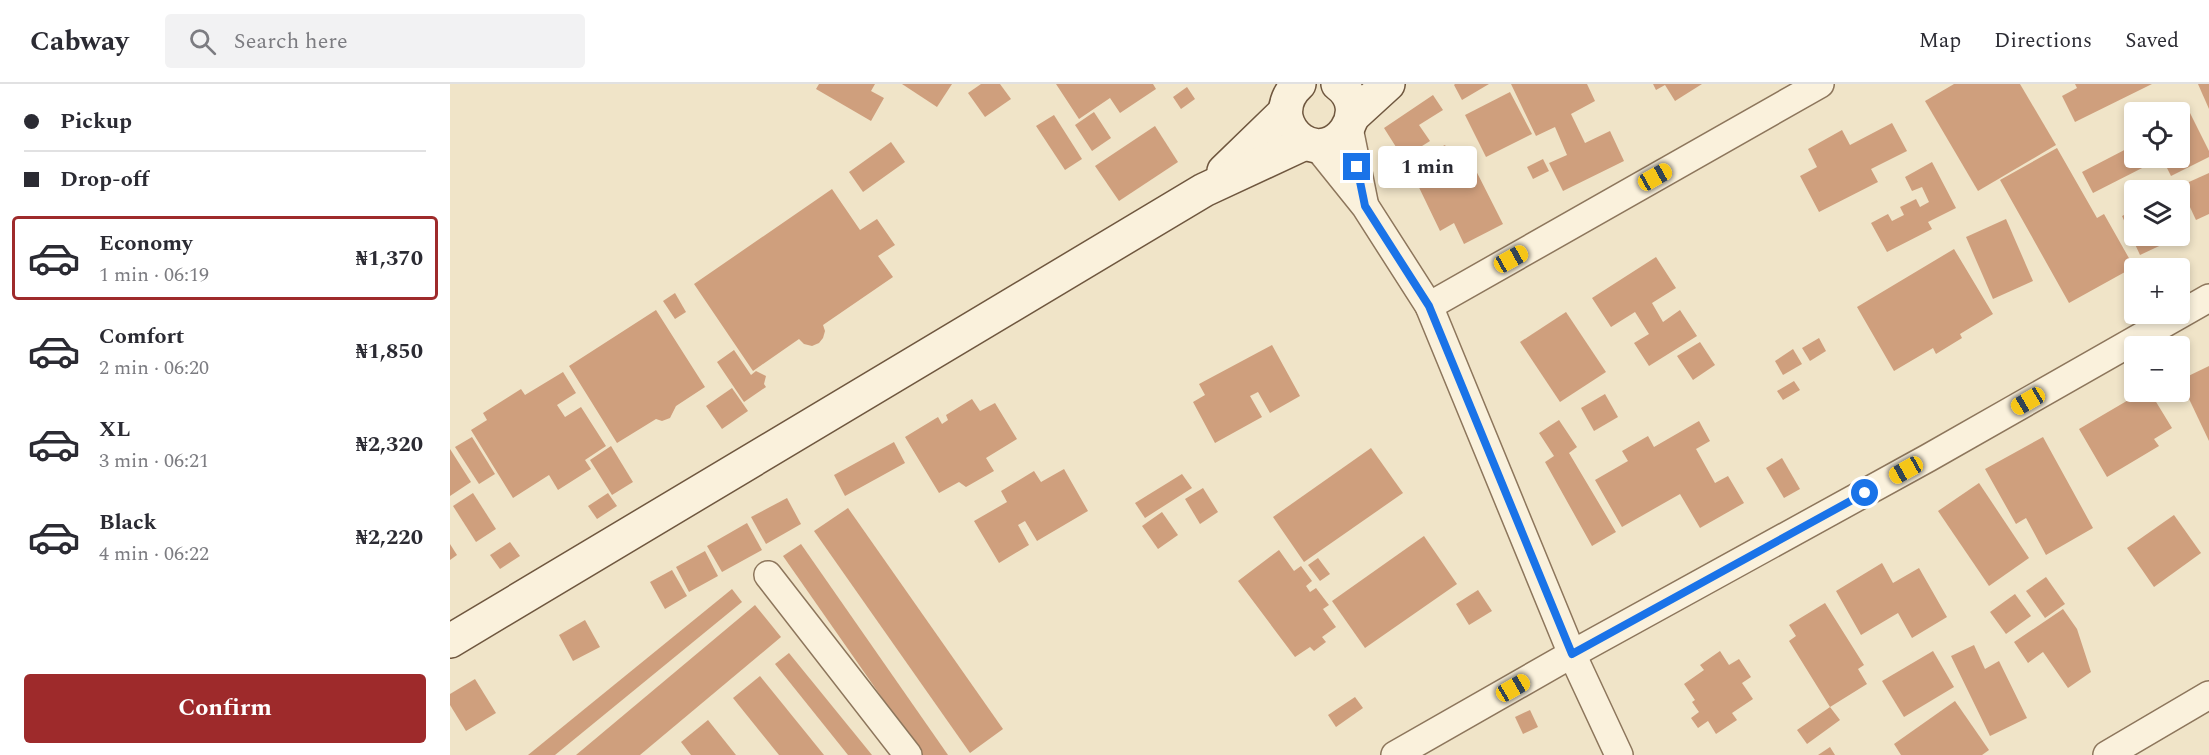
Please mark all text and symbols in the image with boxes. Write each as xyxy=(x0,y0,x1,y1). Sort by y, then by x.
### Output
search box xyxy=(165,14,585,68)
text: Cabway xyxy=(30,20,129,63)
icon: search xyxy=(186,25,219,58)
text: Search here xyxy=(234,25,348,58)
text: Map xyxy=(1919,25,1961,57)
text: Directions xyxy=(1994,25,2092,57)
text: Saved xyxy=(2125,25,2179,57)
map controls xyxy=(2124,102,2190,402)
button: locate xyxy=(2124,102,2190,168)
text: Pickup xyxy=(60,105,132,138)
callout: 1 min xyxy=(1378,146,1477,188)
text: 1 min xyxy=(1401,152,1454,182)
route end xyxy=(1343,153,1370,180)
car xyxy=(1635,160,1675,194)
text: Drop-off xyxy=(60,163,149,196)
button: layers xyxy=(2124,180,2190,246)
text: Economy xyxy=(99,227,192,260)
icon: car xyxy=(27,231,81,285)
text: ₦1,370 xyxy=(355,242,423,275)
car xyxy=(1491,242,1531,276)
button: + xyxy=(2124,258,2190,324)
text: 1 min · 06:19 xyxy=(99,260,209,290)
text: Comfort xyxy=(99,320,184,353)
icon: car xyxy=(27,324,81,378)
text: ₦1,850 xyxy=(355,335,423,368)
button: − xyxy=(2124,336,2190,402)
text: 2 min · 06:20 xyxy=(99,353,209,383)
car xyxy=(2008,384,2048,418)
text: XL xyxy=(99,413,130,446)
icon: car xyxy=(27,417,81,471)
text: ₦2,320 xyxy=(355,428,423,461)
text: 3 min · 06:21 xyxy=(99,446,209,476)
car xyxy=(1886,453,1926,487)
route start xyxy=(1851,479,1878,506)
text: Black xyxy=(99,506,157,539)
icon: car xyxy=(27,510,81,564)
text: ₦2,220 xyxy=(355,521,423,554)
text: 4 min · 06:22 xyxy=(99,539,209,569)
car xyxy=(1493,671,1533,705)
button: Confirm xyxy=(24,674,426,743)

